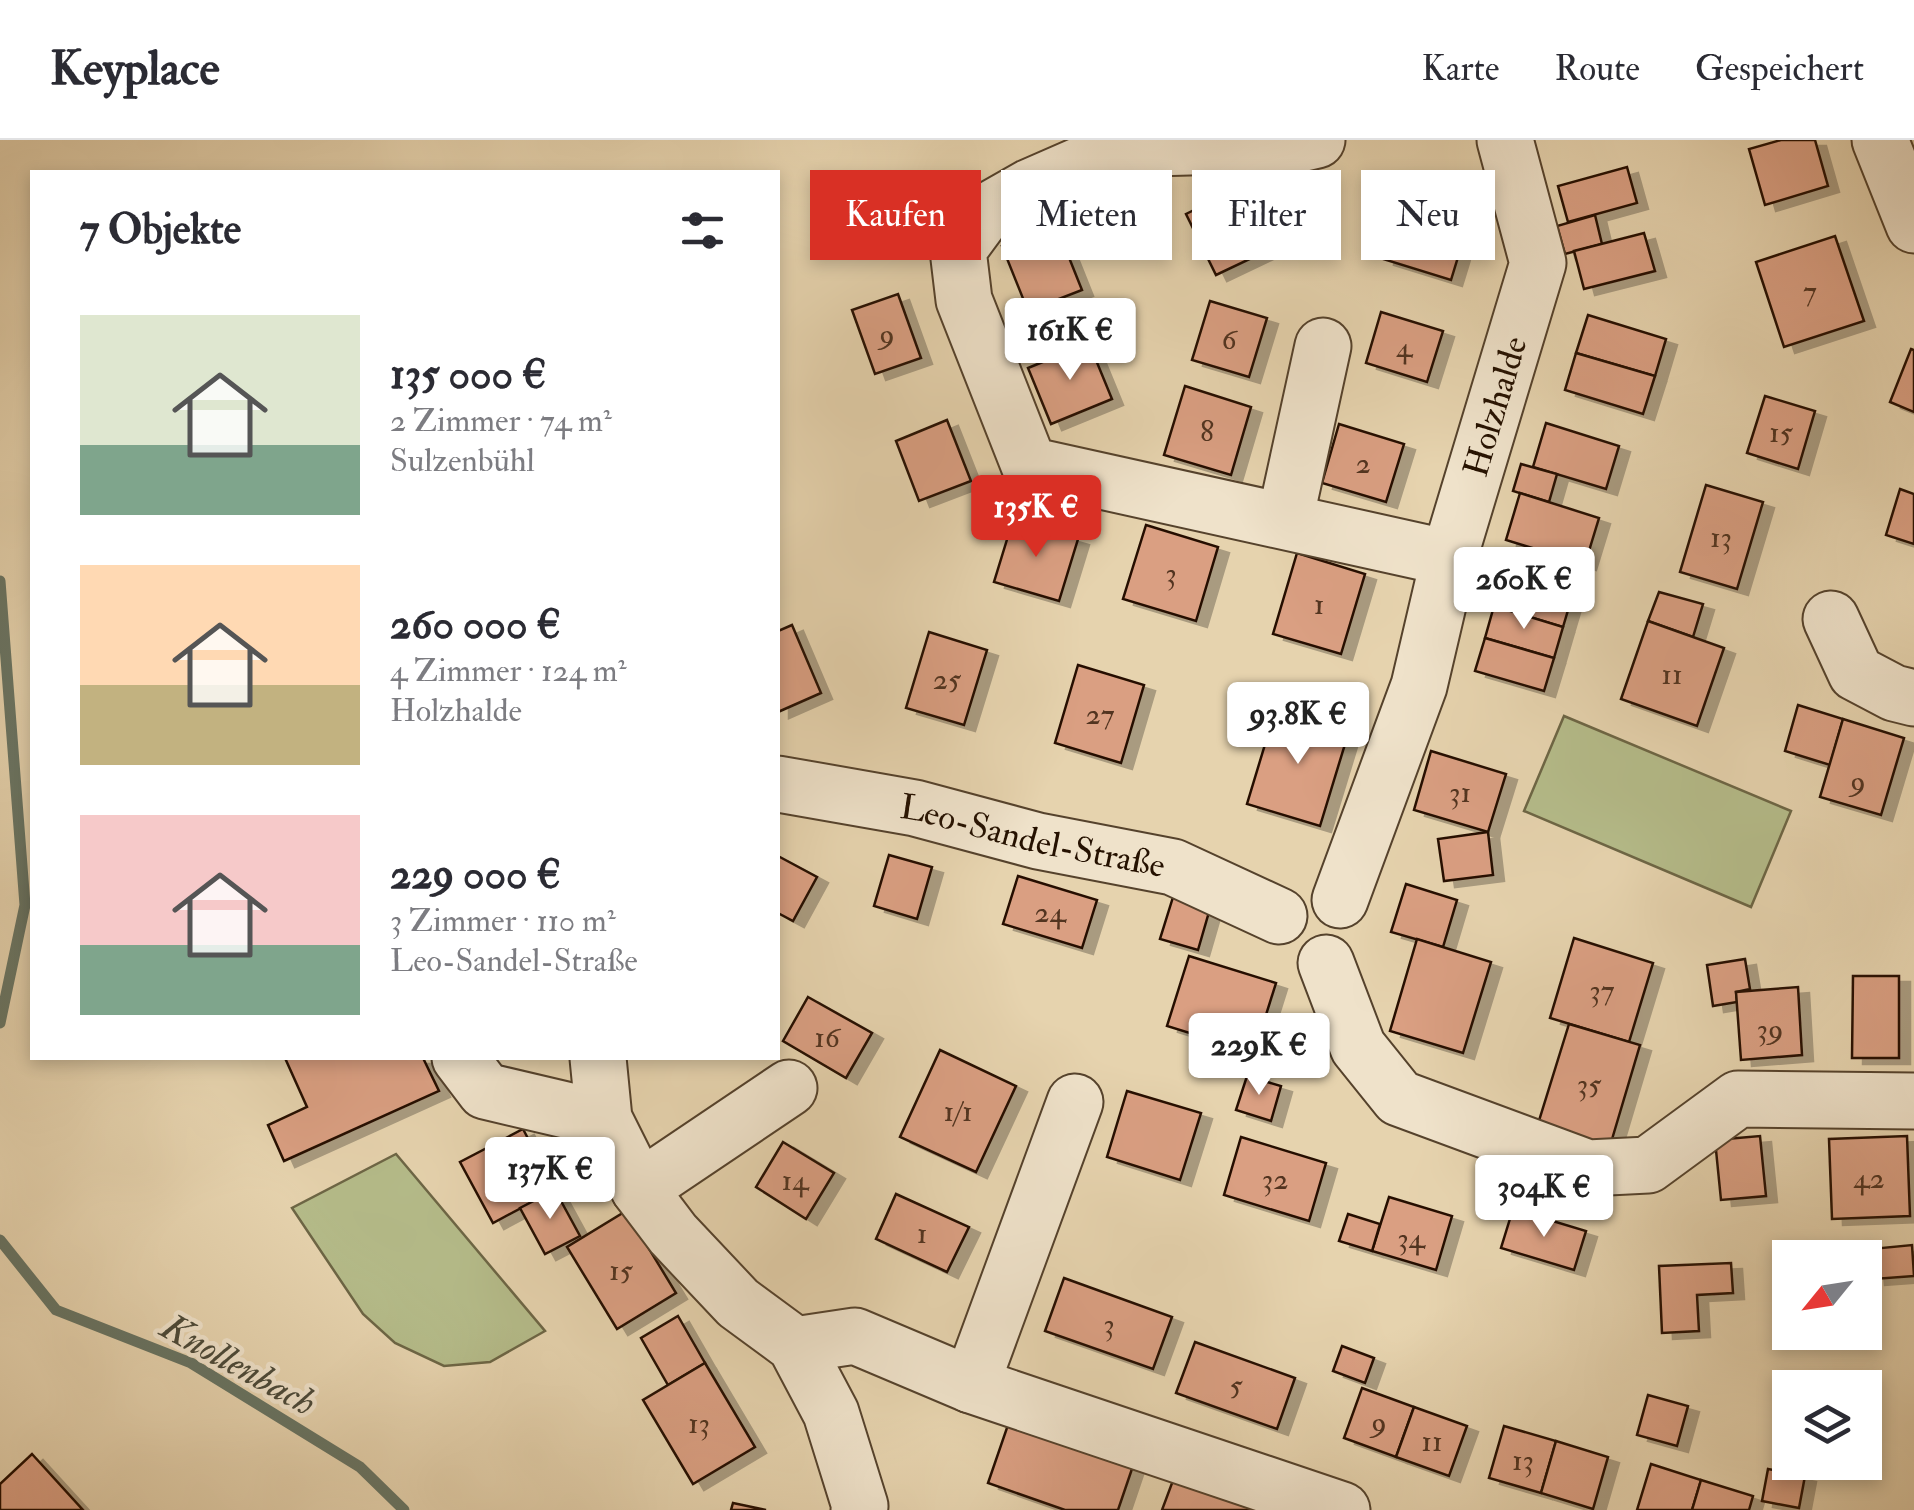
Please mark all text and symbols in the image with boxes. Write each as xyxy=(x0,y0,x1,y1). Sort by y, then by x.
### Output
text: Keyplace xyxy=(50,39,219,99)
text: Karte xyxy=(1422,47,1499,91)
text: Route xyxy=(1554,47,1640,91)
text: Gespeichert xyxy=(1695,47,1864,91)
chip: Kaufen xyxy=(810,170,981,260)
chip: Mieten xyxy=(1001,170,1172,260)
chip: Filter xyxy=(1192,170,1341,260)
chip: Neu xyxy=(1361,170,1495,260)
icon: filters xyxy=(675,203,730,258)
text: 7 Objekte xyxy=(80,204,241,256)
house number: 7 xyxy=(1803,273,1817,310)
pin: 161K € xyxy=(989,298,1151,383)
text: 161K € xyxy=(1027,310,1113,350)
house number: 9 xyxy=(877,316,895,353)
house number: 6 xyxy=(1221,321,1238,358)
house number: 4 xyxy=(1396,329,1414,366)
street label: Holzhalde xyxy=(1454,331,1538,482)
text: 135 000 € xyxy=(390,349,546,401)
icon: home xyxy=(160,355,280,475)
text: 2 Zimmer · 74 m² xyxy=(390,401,612,441)
house number: 8 xyxy=(1200,413,1214,450)
house number: 15 xyxy=(1769,414,1794,451)
text: Sulzenbühl xyxy=(390,441,535,481)
house number: 2 xyxy=(1355,445,1371,482)
pin: 135K € xyxy=(955,475,1117,560)
text: 135K € xyxy=(993,487,1079,527)
house number: 13 xyxy=(1710,519,1732,556)
pin: 260K € xyxy=(1443,547,1605,632)
house number: 3 xyxy=(1165,555,1177,592)
text: 260K € xyxy=(1476,559,1572,599)
house number: 1 xyxy=(1314,586,1324,623)
text: 260 000 € xyxy=(390,599,561,651)
icon: home xyxy=(160,605,280,725)
text: 4 Zimmer · 124 m² xyxy=(390,651,627,691)
house number: 11 xyxy=(1661,656,1683,693)
house number: 25 xyxy=(933,661,962,698)
pin: 93.8K € xyxy=(1206,682,1390,767)
text: Holzhalde xyxy=(390,691,522,731)
text: 93.8K € xyxy=(1249,694,1347,734)
house number: 27 xyxy=(1086,696,1115,733)
house number: 9 xyxy=(1848,763,1866,800)
house number: 31 xyxy=(1449,774,1471,811)
street label: Leo-Sandel-Straße xyxy=(897,785,1169,888)
text: 229 000 € xyxy=(390,849,561,901)
icon: home xyxy=(160,855,280,975)
house number: 24 xyxy=(1034,894,1068,931)
text: 3 Zimmer · 110 m² xyxy=(390,901,616,941)
text: Leo-Sandel-Straße xyxy=(390,941,638,981)
house number: 37 xyxy=(1589,972,1615,1009)
house number: 39 xyxy=(1757,1011,1783,1048)
pin: 229K € xyxy=(1178,1013,1340,1098)
house number: 16 xyxy=(814,1019,842,1056)
text: 229K € xyxy=(1211,1025,1307,1065)
house number: 35 xyxy=(1577,1066,1602,1103)
house number: 1/1 xyxy=(943,1093,973,1130)
pin: 137K € xyxy=(469,1137,631,1222)
text: 137K € xyxy=(507,1149,593,1189)
pin: 304K € xyxy=(1463,1155,1625,1240)
house number: 42 xyxy=(1853,1160,1885,1197)
house number: 32 xyxy=(1262,1161,1288,1198)
house number: 14 xyxy=(782,1162,810,1199)
text: 304K € xyxy=(1497,1167,1591,1207)
house number: 1 xyxy=(917,1215,927,1252)
house number: 34 xyxy=(1397,1220,1427,1257)
north arrow xyxy=(1772,1240,1882,1350)
map controls xyxy=(1772,1240,1882,1480)
house number: 15 xyxy=(609,1252,634,1289)
water label: Knollenbach xyxy=(151,1302,324,1427)
house number: 3 xyxy=(1103,1306,1115,1343)
house number: 5 xyxy=(1229,1367,1243,1404)
button: layers xyxy=(1772,1370,1882,1480)
house number: 9 xyxy=(1369,1404,1387,1441)
house number: 13 xyxy=(688,1405,710,1442)
house number: 11 xyxy=(1421,1423,1443,1460)
house number: 13 xyxy=(1512,1442,1534,1479)

